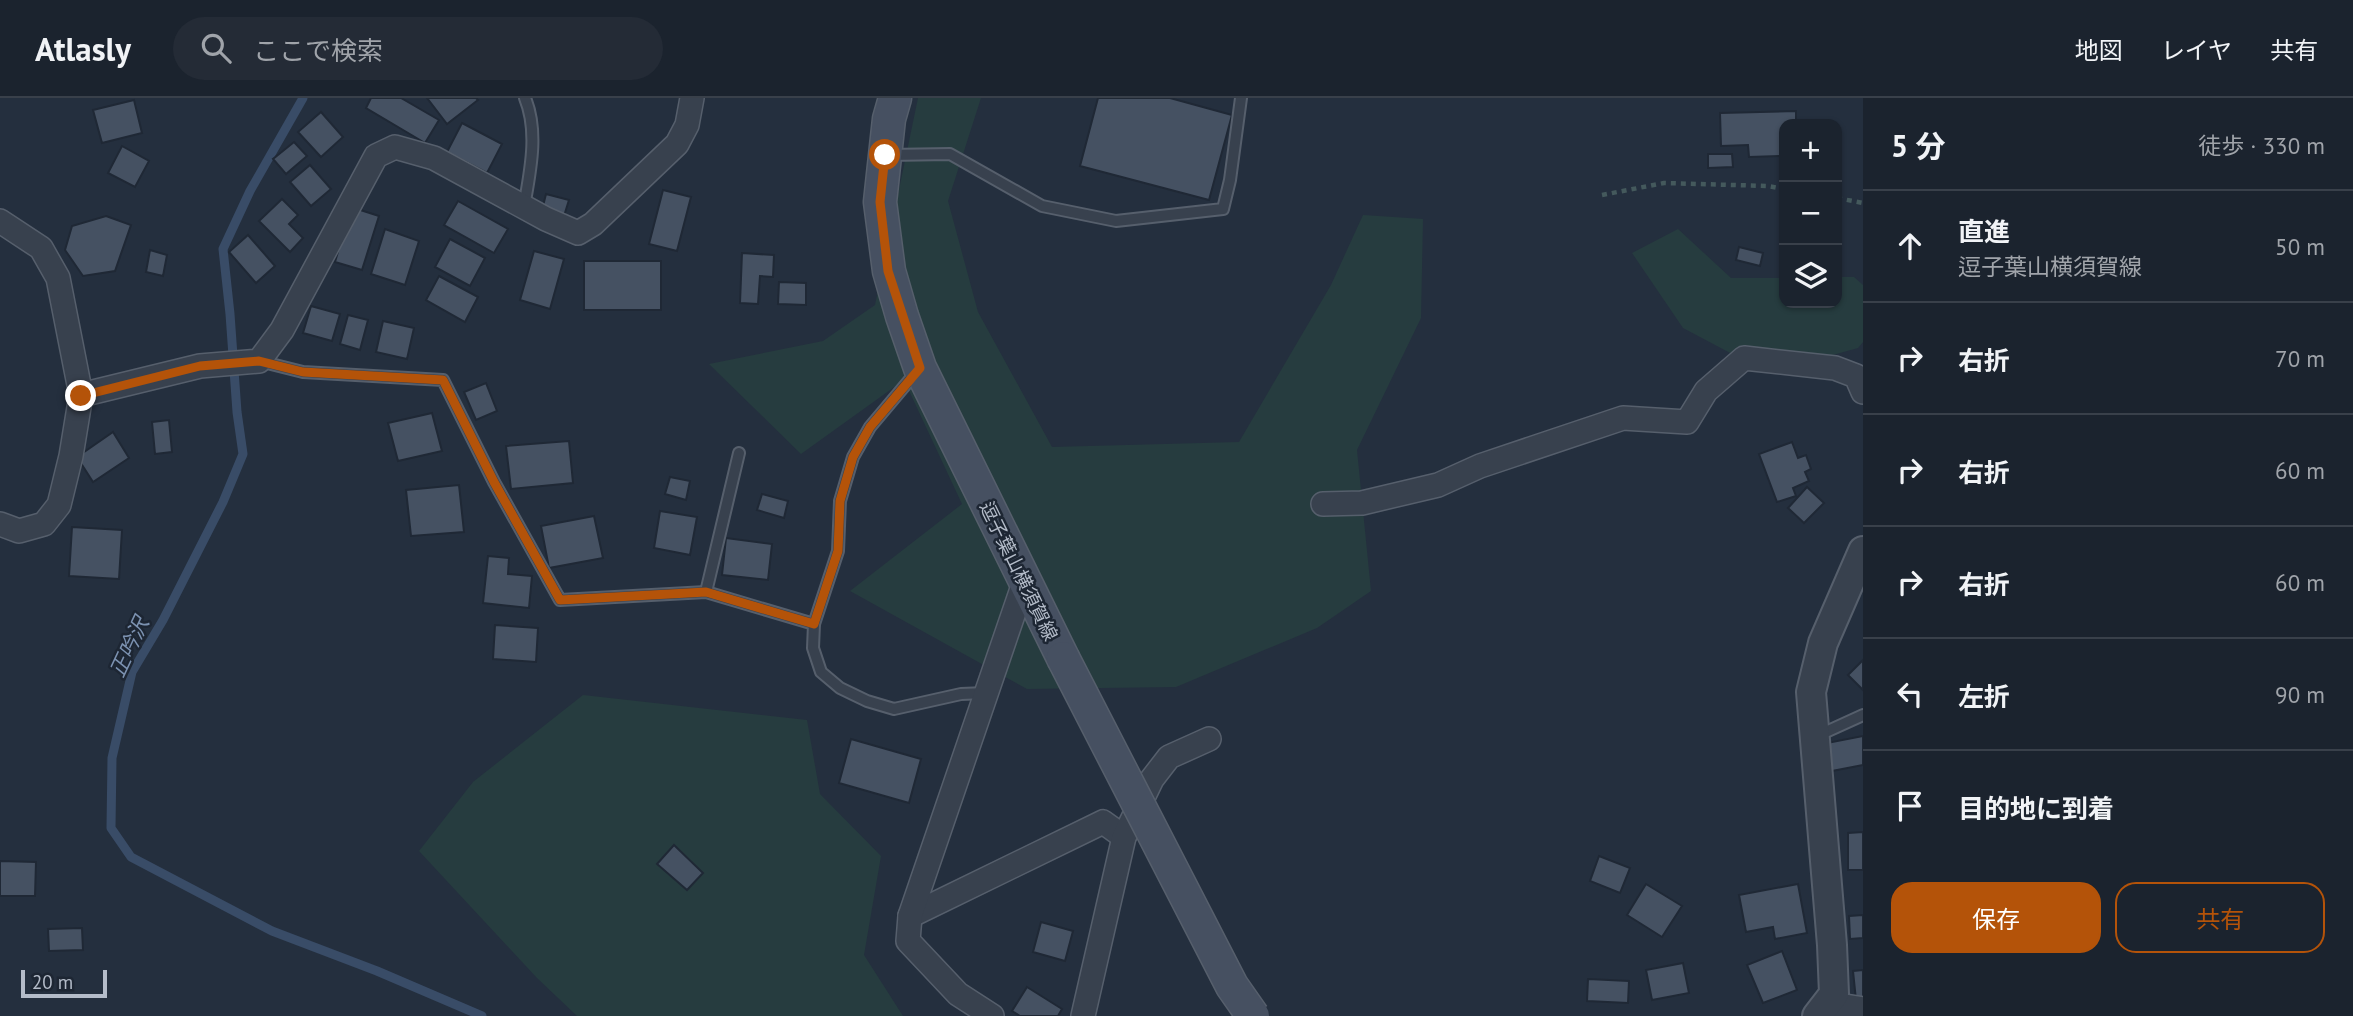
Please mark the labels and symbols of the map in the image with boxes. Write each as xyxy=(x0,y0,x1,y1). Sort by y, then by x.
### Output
route start xyxy=(869,139,900,170)
route end xyxy=(65,380,96,411)
street label: 逗子葉山横須賀線 xyxy=(975,497,1063,645)
water label: 正吟沢 xyxy=(103,610,156,681)
scale bar xyxy=(21,967,107,999)

